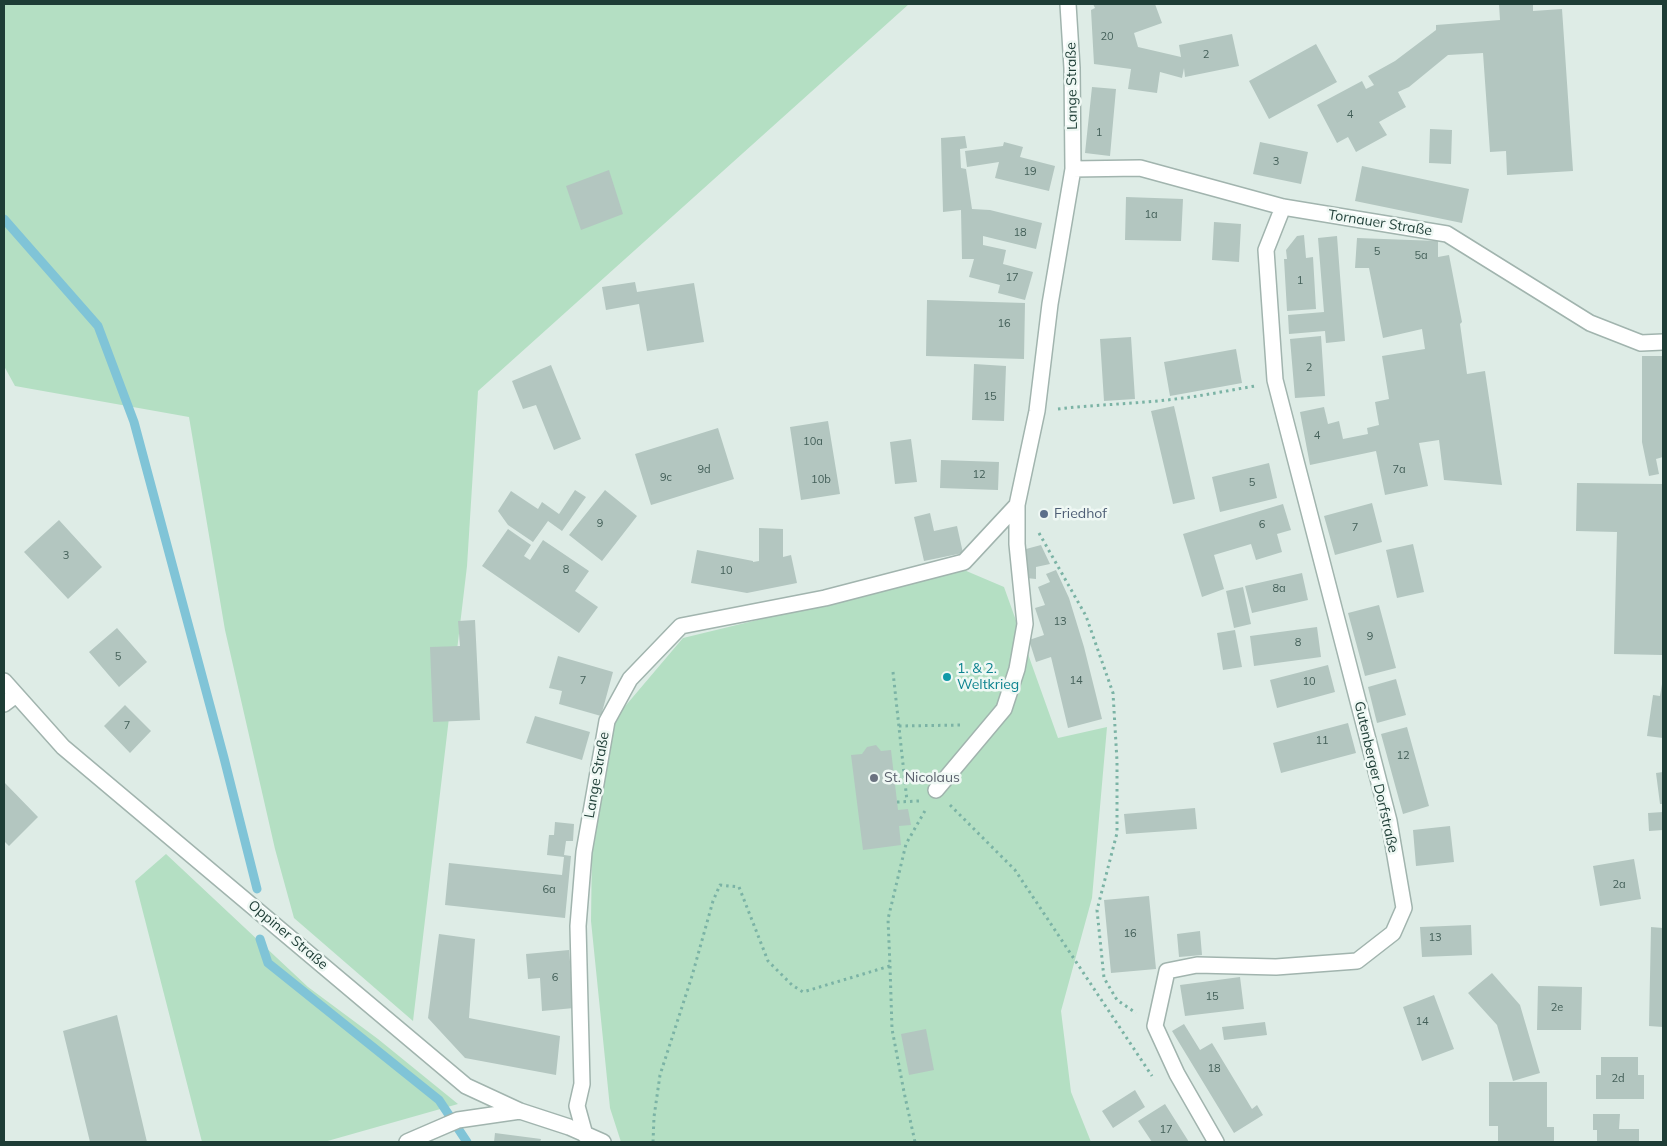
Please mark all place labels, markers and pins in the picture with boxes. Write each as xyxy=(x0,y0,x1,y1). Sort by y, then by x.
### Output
place label: Friedhof xyxy=(1054,506,1107,522)
marker: Friedhof xyxy=(1038,508,1050,520)
place label: 1. & 2. Weltkrieg xyxy=(957,661,1019,694)
marker: 1. & 2. Weltkrieg xyxy=(941,671,953,683)
place label: St. Nicolaus xyxy=(884,770,960,786)
marker: St. Nicolaus xyxy=(868,772,880,784)

